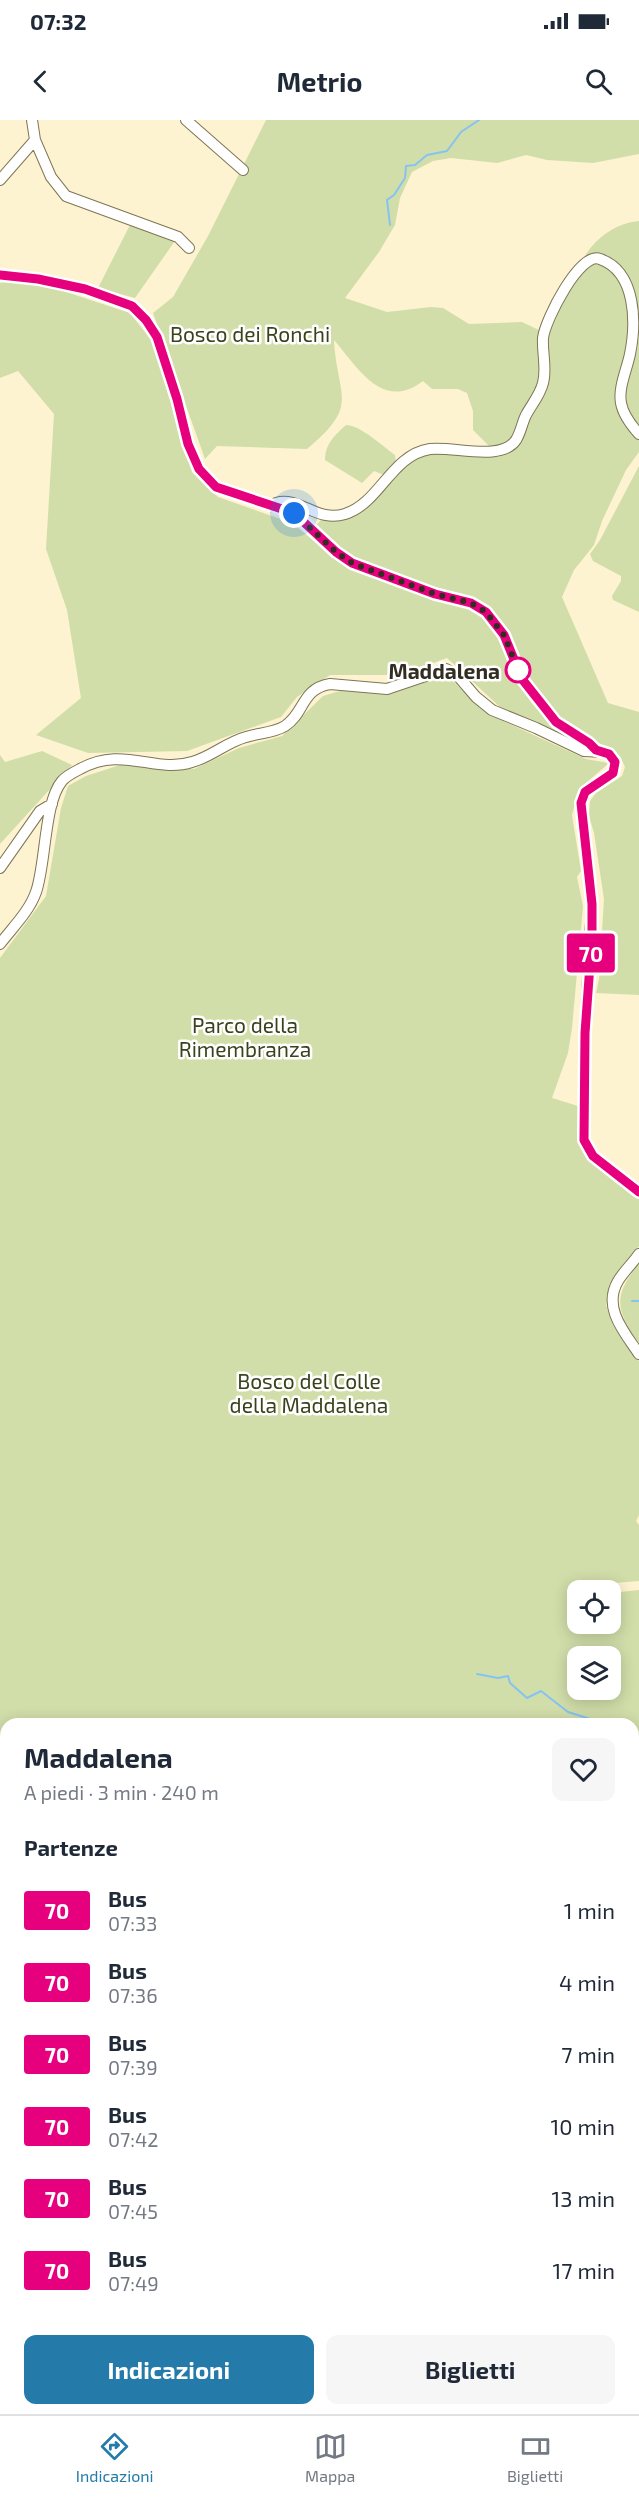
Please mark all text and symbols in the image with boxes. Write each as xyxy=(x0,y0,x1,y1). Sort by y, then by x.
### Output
text: 07:32 xyxy=(30,8,86,34)
icon: back xyxy=(24,65,57,98)
text: Metrio xyxy=(277,65,362,97)
icon: search xyxy=(582,65,615,98)
park label: Bosco dei Ronchi xyxy=(170,321,330,346)
your location xyxy=(279,498,309,528)
marker: Maddalena xyxy=(505,657,531,683)
place label: Maddalena xyxy=(388,658,500,683)
line badge: 70 xyxy=(564,934,618,972)
text: 70 xyxy=(579,941,603,966)
park label: Parco della Rimembranza xyxy=(179,1012,311,1061)
park label: Bosco del Colle della Maddalena xyxy=(230,1368,388,1417)
map controls xyxy=(567,1580,621,1700)
button: locate xyxy=(567,1580,621,1634)
button: layers xyxy=(567,1646,621,1700)
button: heart xyxy=(552,1738,615,1801)
text: Maddalena xyxy=(24,1740,173,1774)
text: A piedi · 3 min · 240 m xyxy=(24,1780,219,1804)
text: Partenze xyxy=(24,1834,118,1860)
text: Bus xyxy=(108,1885,147,1911)
text: 1 min xyxy=(564,1897,615,1923)
text: 70 xyxy=(45,1898,69,1923)
text: 07:33 xyxy=(108,1911,157,1935)
text: Bus xyxy=(108,1957,147,1983)
text: 4 min xyxy=(559,1969,615,1995)
text: 70 xyxy=(45,1970,69,1995)
text: 07:36 xyxy=(108,1983,158,2007)
text: Bus xyxy=(108,2029,147,2055)
text: 7 min xyxy=(561,2041,615,2067)
text: 70 xyxy=(45,2042,69,2067)
text: 07:39 xyxy=(108,2055,158,2079)
text: Bus xyxy=(108,2101,147,2127)
text: 10 min xyxy=(551,2113,615,2139)
text: 70 xyxy=(45,2114,69,2139)
text: 07:42 xyxy=(108,2127,159,2151)
text: Bus xyxy=(108,2173,147,2199)
text: 13 min xyxy=(552,2185,615,2211)
text: 70 xyxy=(45,2186,69,2211)
text: 07:45 xyxy=(108,2199,158,2223)
text: Bus xyxy=(108,2245,147,2271)
text: 17 min xyxy=(553,2257,615,2283)
text: 70 xyxy=(45,2258,69,2283)
text: 07:49 xyxy=(108,2271,159,2295)
button: Indicazioni xyxy=(24,2335,314,2404)
button: Biglietti xyxy=(326,2335,615,2404)
tab: Indicazioni xyxy=(76,2430,154,2485)
tab: Mappa xyxy=(305,2430,355,2485)
tab: Biglietti xyxy=(507,2430,563,2485)

